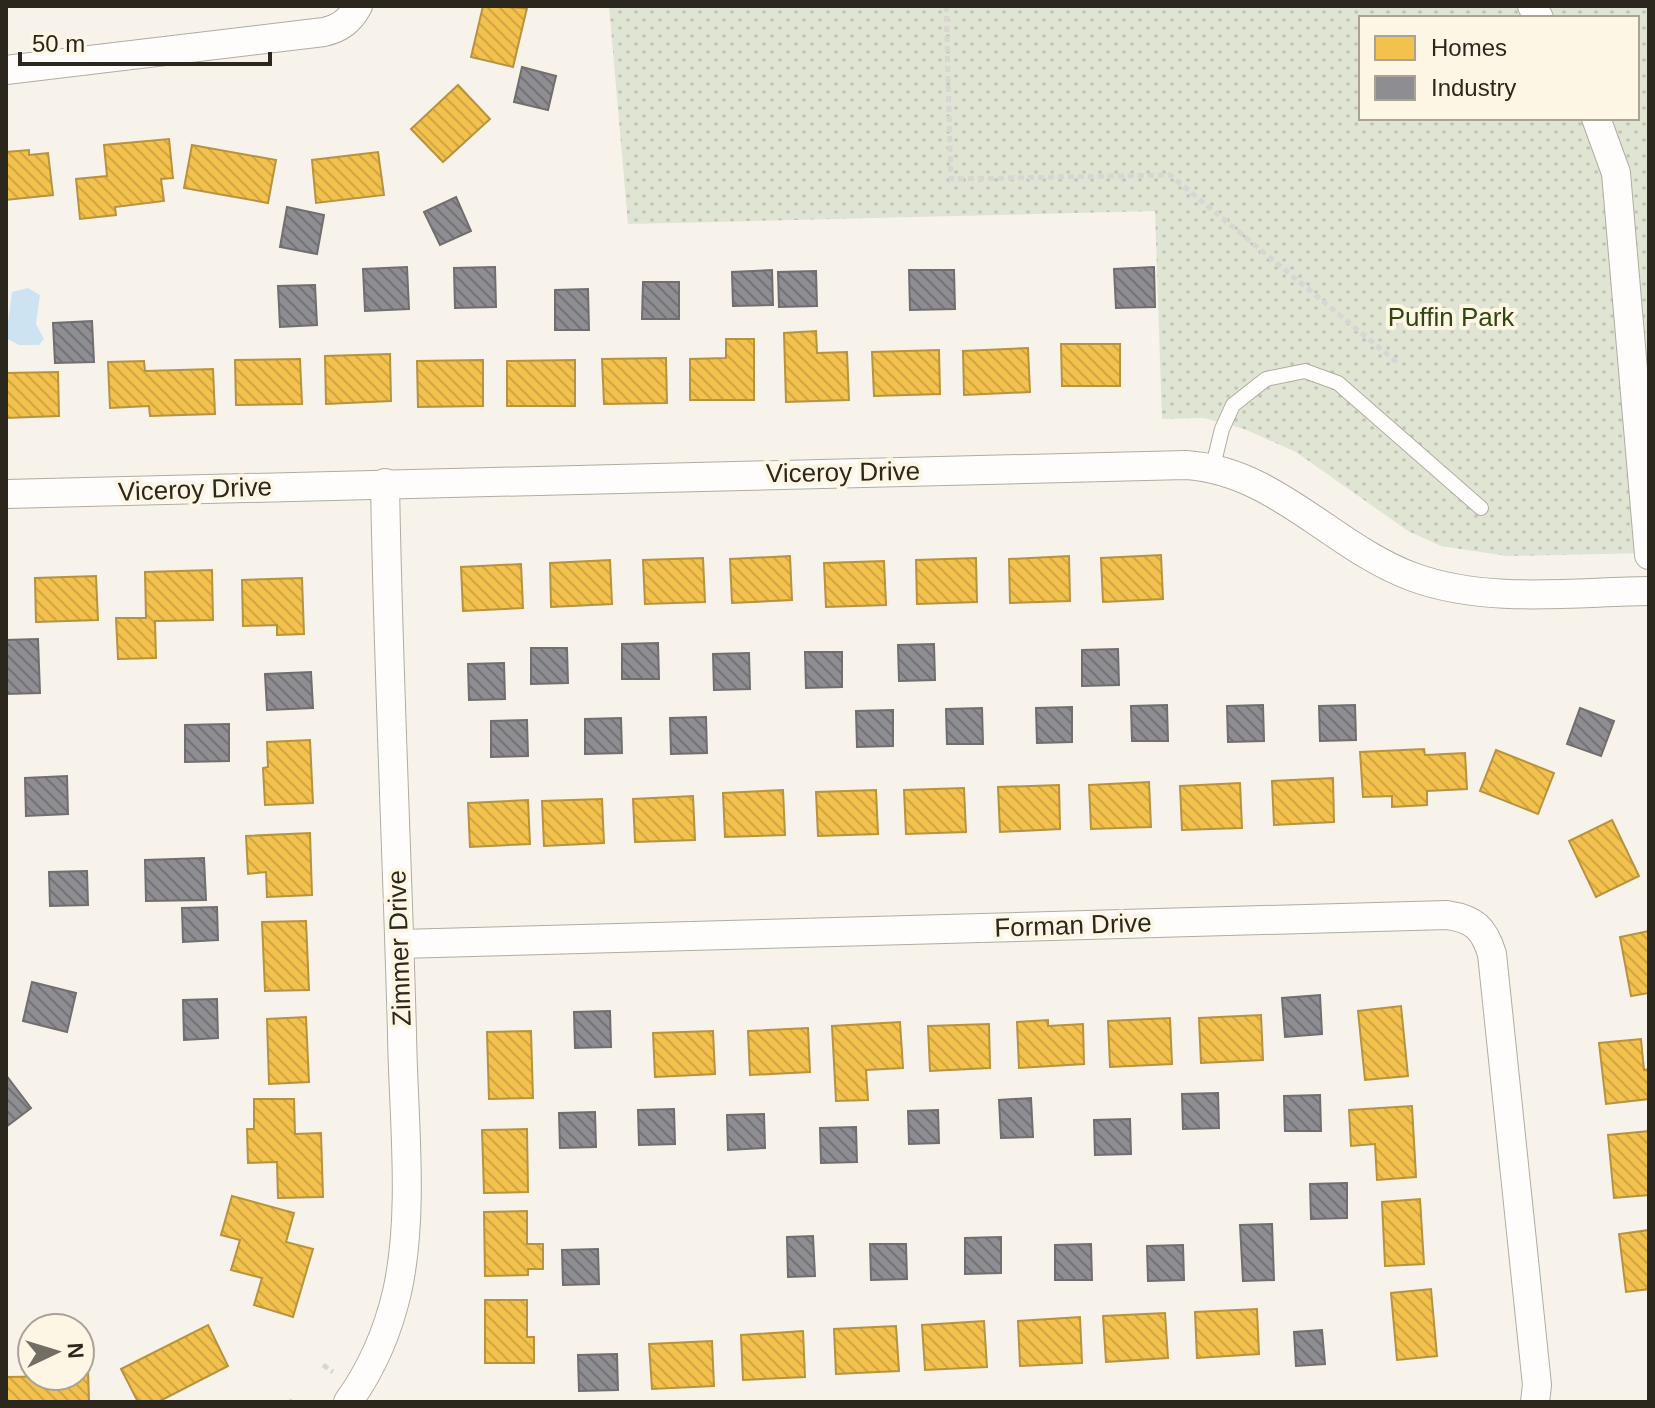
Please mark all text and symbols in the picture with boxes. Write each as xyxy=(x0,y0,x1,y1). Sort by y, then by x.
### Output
scale bar xyxy=(20,16,270,66)
legend xyxy=(1359,16,1639,120)
text: 50 m xyxy=(32,30,85,57)
text: Homes xyxy=(1431,34,1507,61)
text: Industry xyxy=(1431,74,1516,101)
park label: Puffin Park xyxy=(1388,302,1515,332)
street label: Viceroy Drive xyxy=(766,456,920,488)
street label: Viceroy Drive xyxy=(117,471,273,507)
street label: Zimmer Drive xyxy=(381,870,417,1026)
street label: Forman Drive xyxy=(994,907,1152,943)
north arrow xyxy=(16,1312,96,1392)
text: N xyxy=(62,1342,88,1359)

